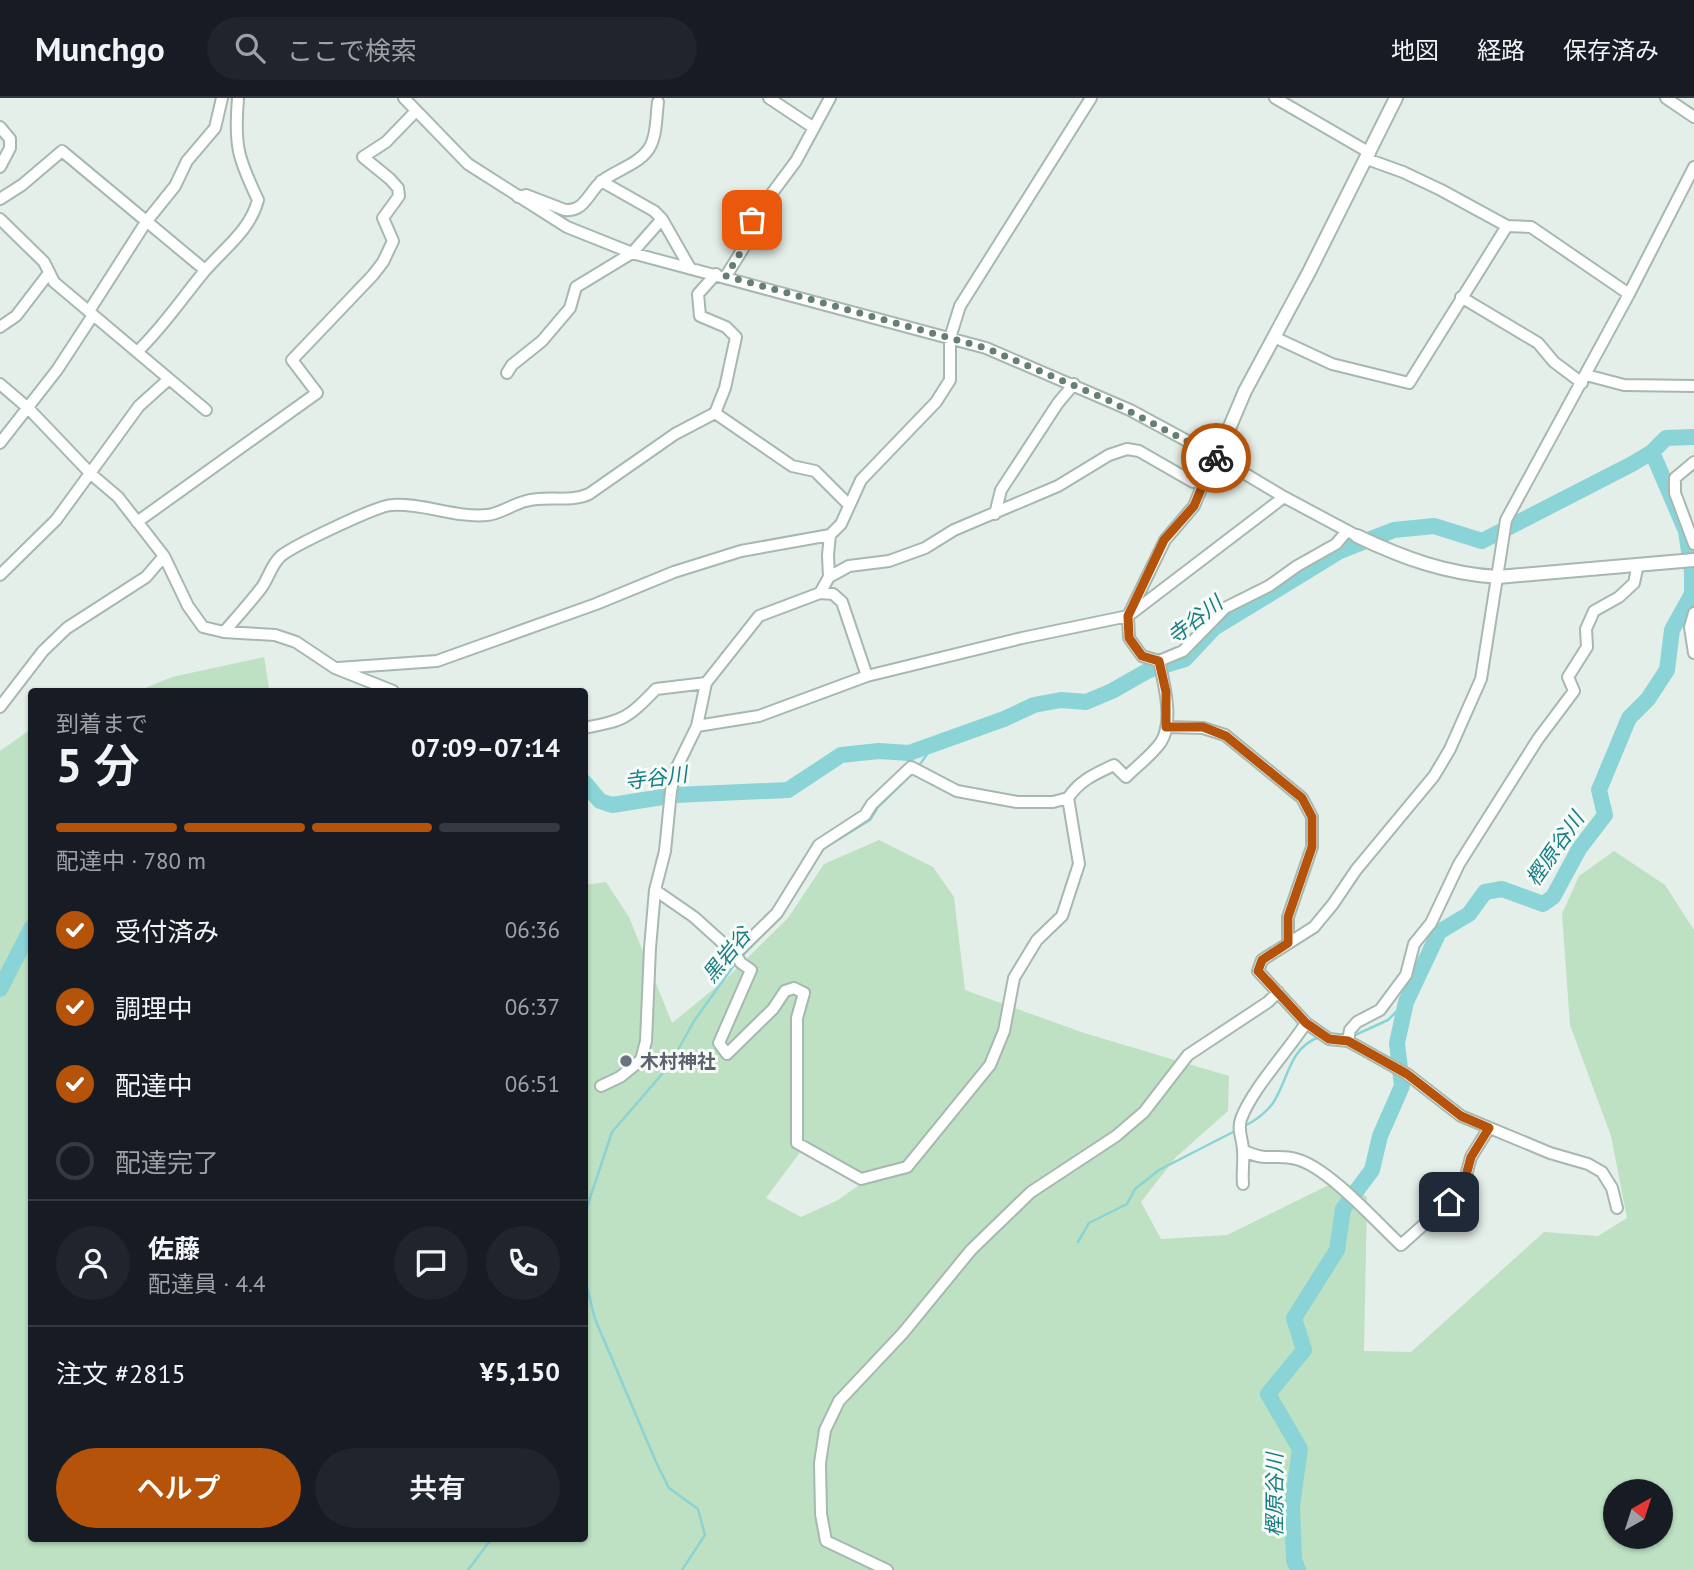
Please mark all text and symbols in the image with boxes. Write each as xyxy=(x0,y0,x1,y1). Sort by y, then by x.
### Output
search box xyxy=(207,17,697,80)
text: Munchgo xyxy=(35,27,165,70)
icon: search xyxy=(231,29,269,67)
text: ここで検索 xyxy=(287,34,417,67)
text: 地図 xyxy=(1391,35,1439,66)
text: 経路 xyxy=(1477,35,1525,66)
text: 保存済み xyxy=(1563,35,1659,66)
pin xyxy=(722,190,782,250)
icon: bag xyxy=(733,201,771,239)
courier xyxy=(1181,423,1251,493)
icon: bike xyxy=(1197,439,1235,477)
water label: 寺谷川 xyxy=(1162,588,1229,650)
text: 到着まで xyxy=(56,709,148,738)
text: 07:09–07:14 xyxy=(411,731,560,764)
text: 5 分 xyxy=(56,735,140,795)
water label: 寺谷川 xyxy=(623,760,691,795)
water label: 樫原谷川 xyxy=(1519,805,1591,891)
text: 配達中 · 780 m xyxy=(56,846,206,875)
icon: check xyxy=(56,911,94,949)
text: 受付済み xyxy=(115,915,219,948)
text: 06:36 xyxy=(505,915,560,944)
water label: 黒岩谷 xyxy=(696,920,758,988)
icon: check xyxy=(56,988,94,1026)
text: 調理中 xyxy=(115,992,193,1025)
text: 06:37 xyxy=(505,992,560,1021)
place label: 木村神社 xyxy=(640,1049,716,1073)
marker: 木村神社 xyxy=(618,1053,634,1069)
icon: check xyxy=(56,1065,94,1103)
text: 配達中 xyxy=(115,1069,193,1102)
text: 06:51 xyxy=(505,1069,560,1098)
text: 配達完了 xyxy=(115,1146,219,1179)
pin xyxy=(1419,1172,1479,1232)
icon: home xyxy=(1430,1183,1468,1221)
button: person xyxy=(56,1226,130,1300)
button: chat xyxy=(394,1226,468,1300)
button: phone xyxy=(486,1226,560,1300)
text: 佐藤 xyxy=(148,1232,200,1265)
text: 配達員 · 4.4 xyxy=(148,1269,265,1298)
text: ¥5,150 xyxy=(480,1355,560,1388)
text: 注文 #2815 xyxy=(56,1357,186,1390)
button: ヘルプ xyxy=(56,1448,301,1528)
button: 共有 xyxy=(315,1448,560,1528)
water label: 樫原谷川 xyxy=(1261,1451,1288,1537)
north arrow xyxy=(1603,1479,1673,1549)
map controls xyxy=(1603,1479,1673,1549)

